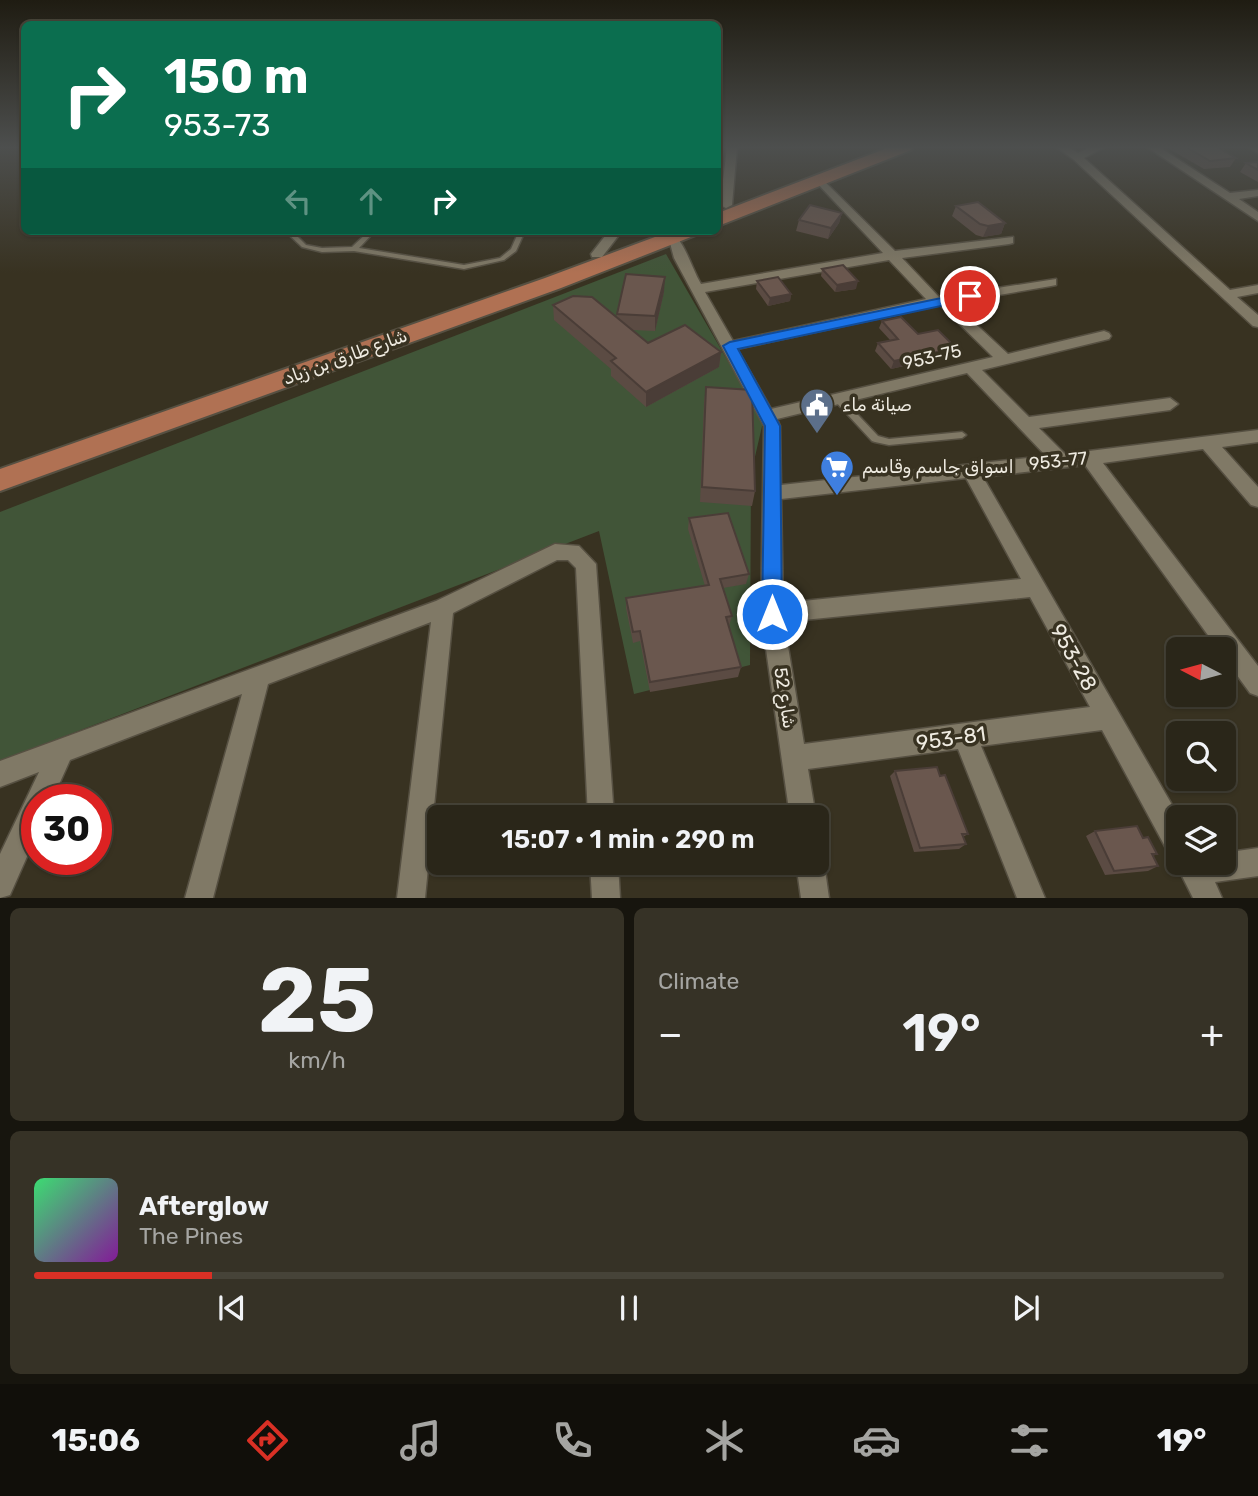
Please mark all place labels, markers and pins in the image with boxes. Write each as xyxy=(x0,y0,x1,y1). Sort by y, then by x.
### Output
pin xyxy=(940,266,1000,326)
public building icon: صيانة ماء xyxy=(798,386,836,435)
place label: صيانة ماء xyxy=(842,394,912,416)
supermarket icon: اسواق جاسم وقاسم xyxy=(818,448,856,497)
place label: اسواق جاسم وقاسم xyxy=(862,456,1014,479)

